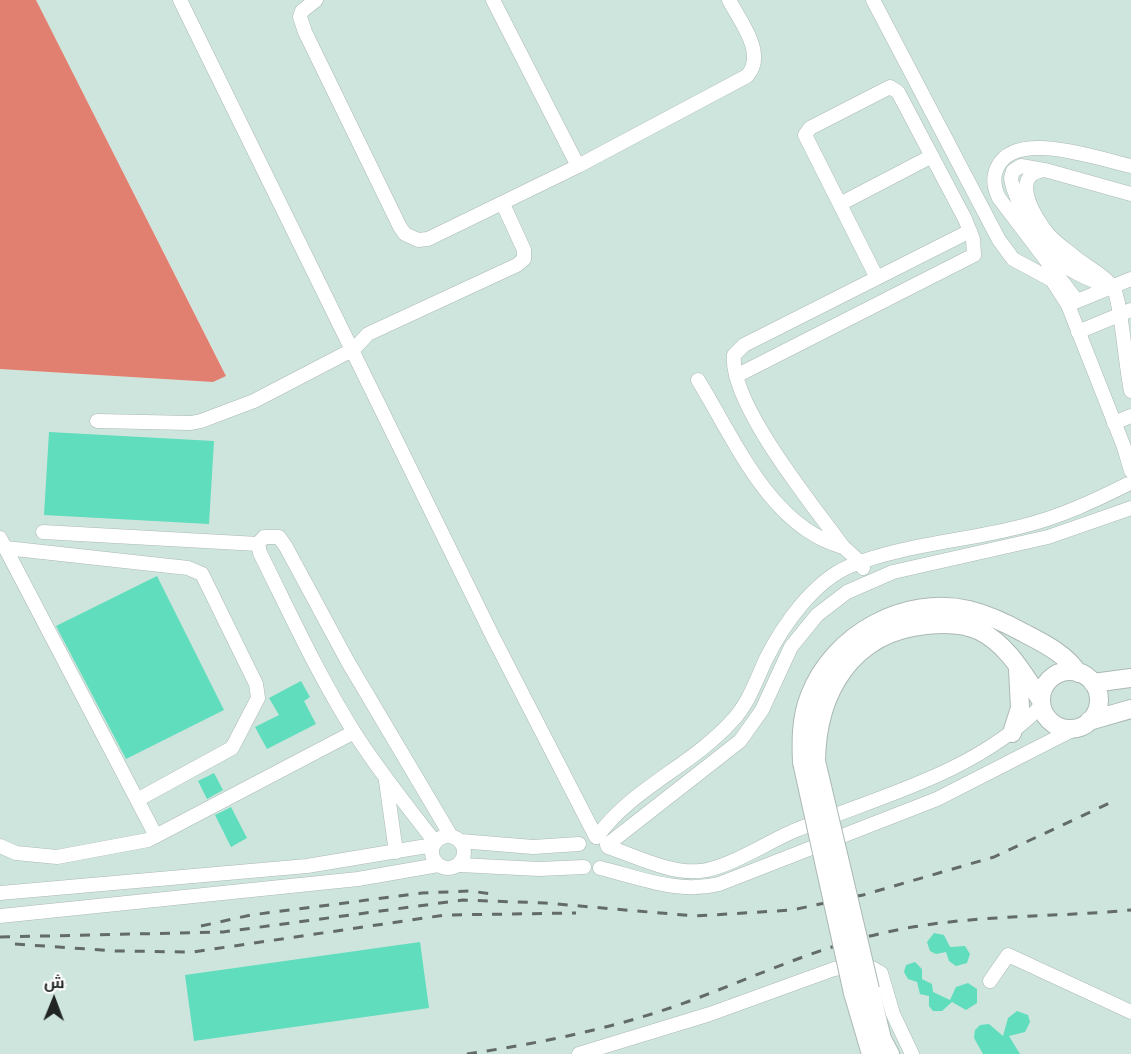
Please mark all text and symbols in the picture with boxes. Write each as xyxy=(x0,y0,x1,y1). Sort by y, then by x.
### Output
north arrow xyxy=(24,970,84,1030)
text: ش xyxy=(44,970,65,994)

